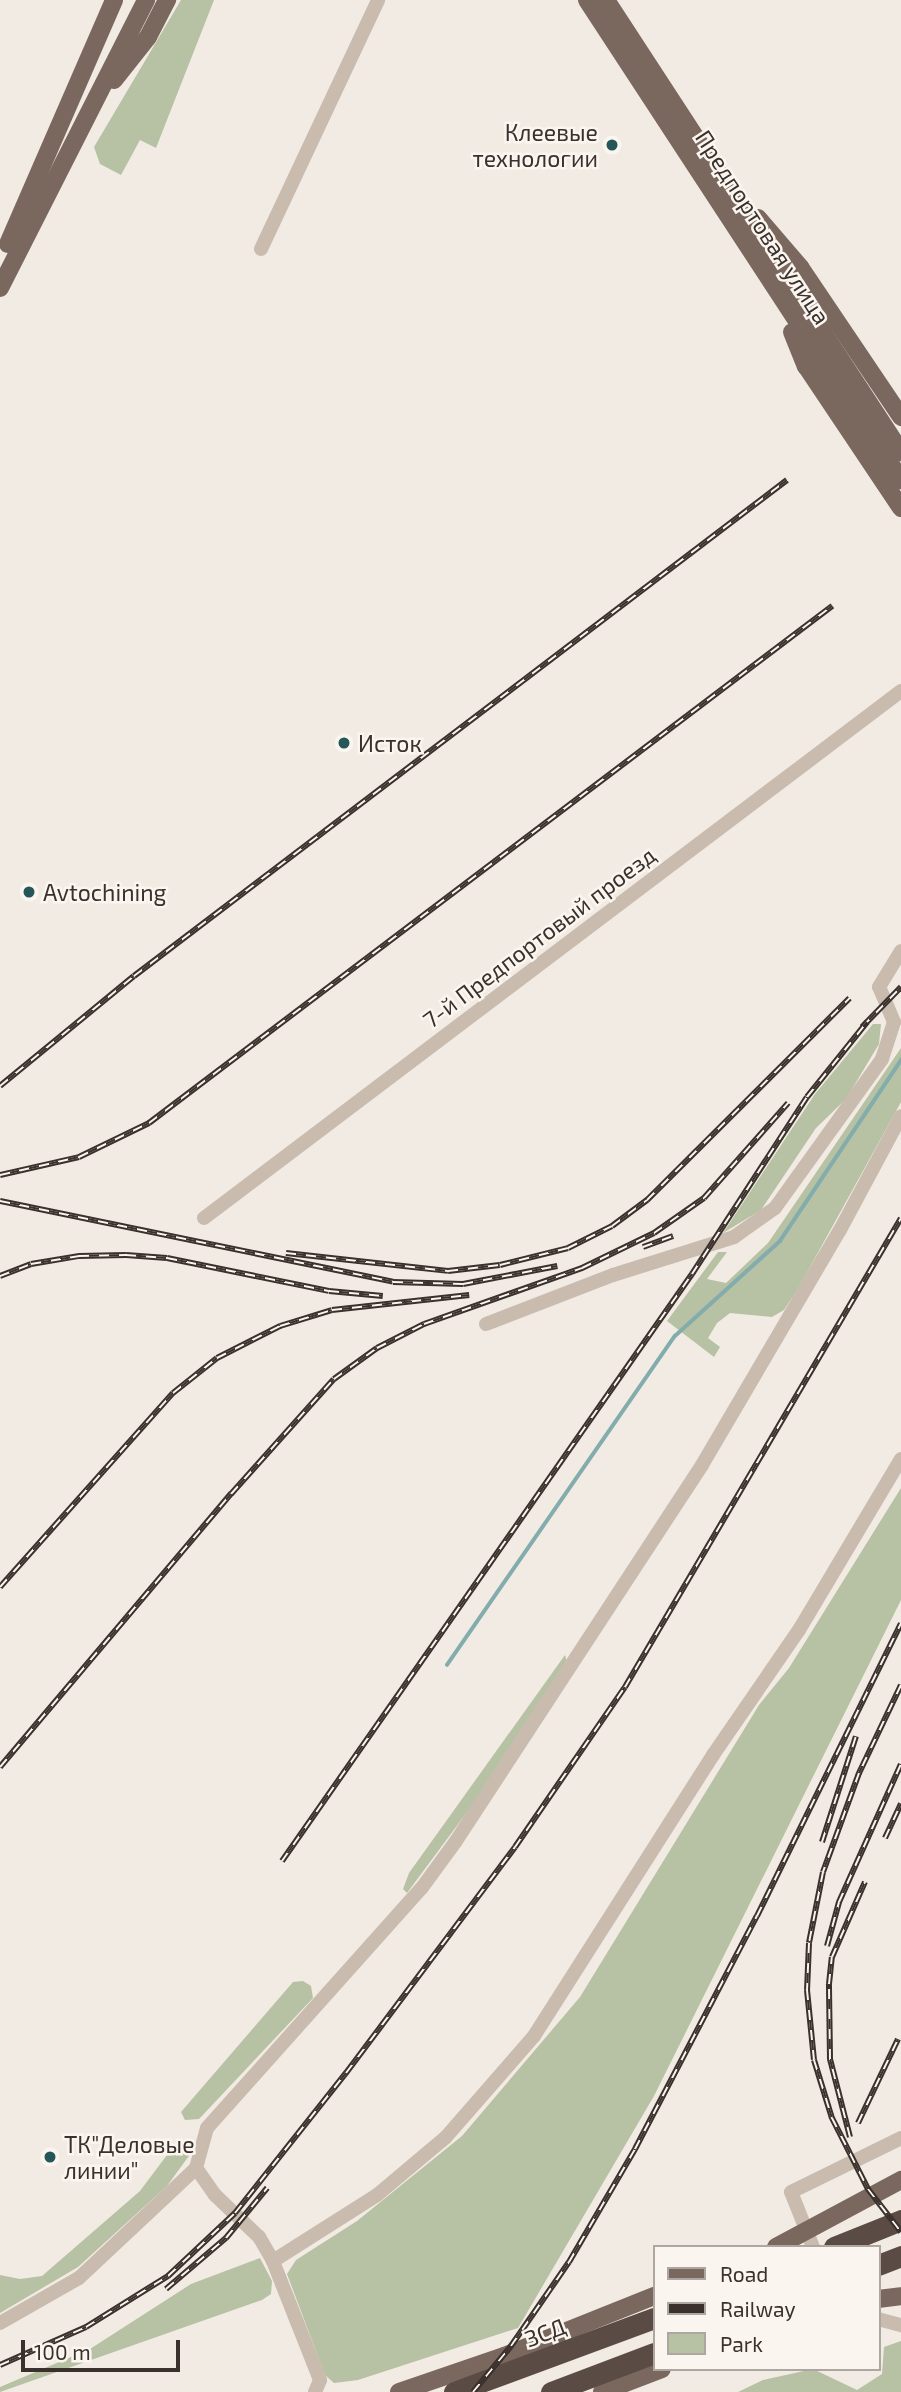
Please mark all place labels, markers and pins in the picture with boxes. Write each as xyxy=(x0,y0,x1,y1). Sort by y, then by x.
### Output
place label: Клеевые технологии xyxy=(473,118,598,172)
marker: Клеевые технологии xyxy=(604,137,620,153)
place label: Исток xyxy=(358,729,422,757)
marker: Исток xyxy=(336,735,352,751)
place label: Avtochining xyxy=(43,878,166,906)
marker: Avtochining xyxy=(21,884,37,900)
place label: ТК"Деловые линии" xyxy=(64,2130,195,2184)
marker: ТК"Деловые линии" xyxy=(42,2149,58,2165)

